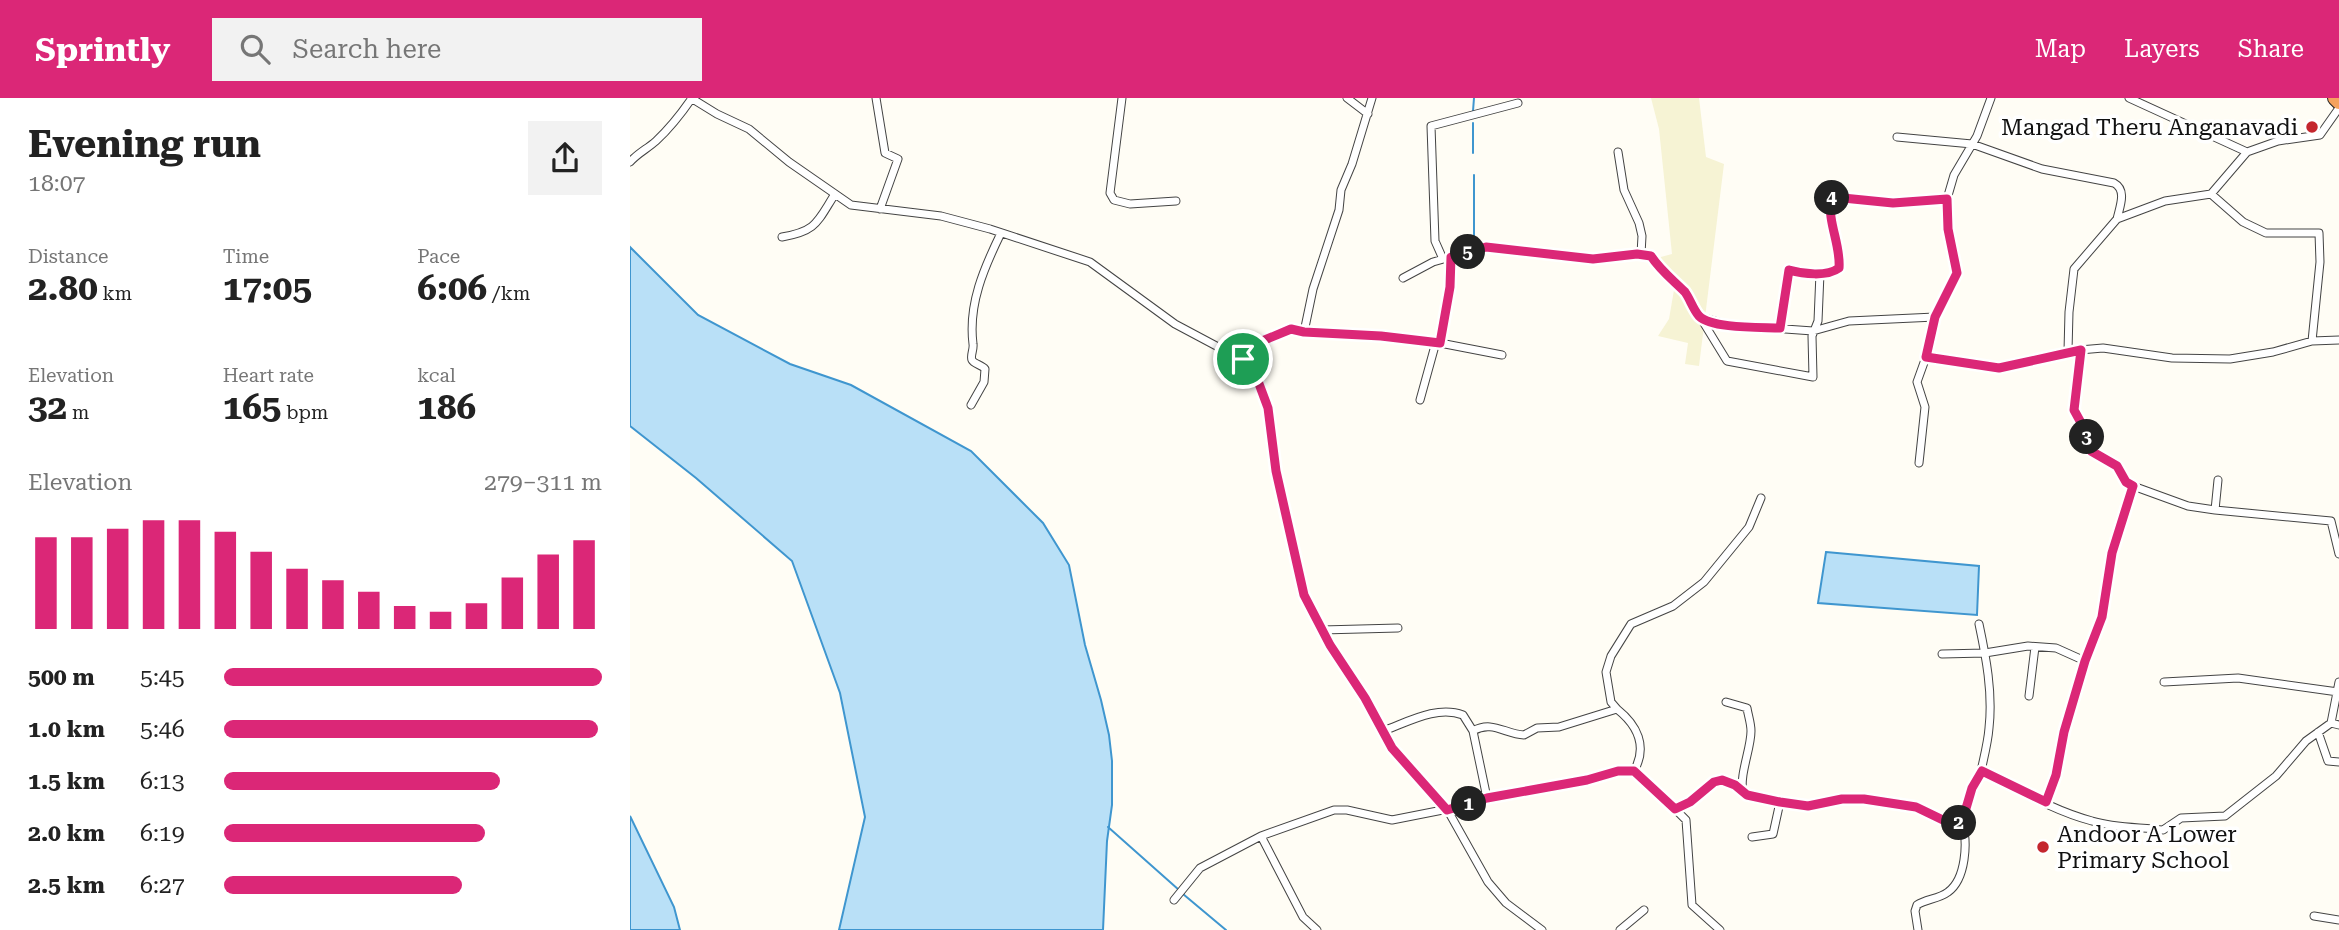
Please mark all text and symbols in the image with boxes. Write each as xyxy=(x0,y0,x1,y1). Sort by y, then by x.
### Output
search box xyxy=(212,18,702,81)
text: Sprintly xyxy=(35,30,170,69)
icon: search xyxy=(236,30,274,68)
text: Search here xyxy=(292,34,441,64)
text: Map xyxy=(2035,35,2086,63)
text: Layers xyxy=(2124,35,2200,63)
text: Share xyxy=(2238,35,2304,63)
place label: Mangad Theru Anganavadi xyxy=(2001,114,2298,141)
marker: Mangad Theru Anganavadi xyxy=(2304,119,2320,135)
button: share xyxy=(528,121,602,195)
text: Evening run xyxy=(28,122,261,166)
text: 18:07 xyxy=(28,170,85,197)
pin: 4 xyxy=(1814,180,1850,216)
text: 4 xyxy=(1826,186,1837,209)
pin: 5 xyxy=(1450,234,1486,270)
text: 5 xyxy=(1462,240,1473,263)
text: Distance xyxy=(28,245,108,268)
text: Time xyxy=(223,245,269,268)
text: Pace xyxy=(417,245,460,268)
text: 2.80 xyxy=(28,268,98,309)
text: 17:05 xyxy=(223,268,312,309)
text: 6:06 xyxy=(417,268,487,309)
text: km xyxy=(98,282,132,305)
text: /km xyxy=(487,282,530,305)
pin xyxy=(1213,329,1273,389)
icon: arrive xyxy=(1224,340,1262,378)
text: Elevation xyxy=(28,364,114,387)
text: Heart rate xyxy=(223,364,314,387)
text: kcal xyxy=(417,364,456,387)
text: 32 xyxy=(28,387,67,428)
text: 165 xyxy=(223,387,281,428)
text: 186 xyxy=(417,387,476,428)
text: m xyxy=(67,401,89,424)
text: bpm xyxy=(281,401,328,424)
pin: 3 xyxy=(2070,420,2104,454)
text: 3 xyxy=(2081,425,2092,448)
text: Elevation xyxy=(28,469,132,496)
text: 279–311 m xyxy=(484,469,602,496)
text: 500 m xyxy=(28,664,95,691)
text: 5:45 xyxy=(140,664,185,691)
text: 1.0 km xyxy=(28,716,105,743)
text: 5:46 xyxy=(140,716,185,743)
text: 1.5 km xyxy=(28,768,105,795)
text: 6:13 xyxy=(140,768,185,795)
pin: 1 xyxy=(1452,786,1486,822)
text: 1 xyxy=(1463,792,1474,815)
pin: 2 xyxy=(1942,806,1976,840)
text: 2 xyxy=(1953,811,1964,834)
text: 2.0 km xyxy=(28,820,105,847)
text: 6:19 xyxy=(140,820,185,847)
place label: Andoor A Lower Primary School xyxy=(2057,821,2237,874)
marker: Andoor A Lower Primary School xyxy=(2035,839,2051,855)
text: 2.5 km xyxy=(28,872,105,899)
text: 6:27 xyxy=(140,872,185,899)

